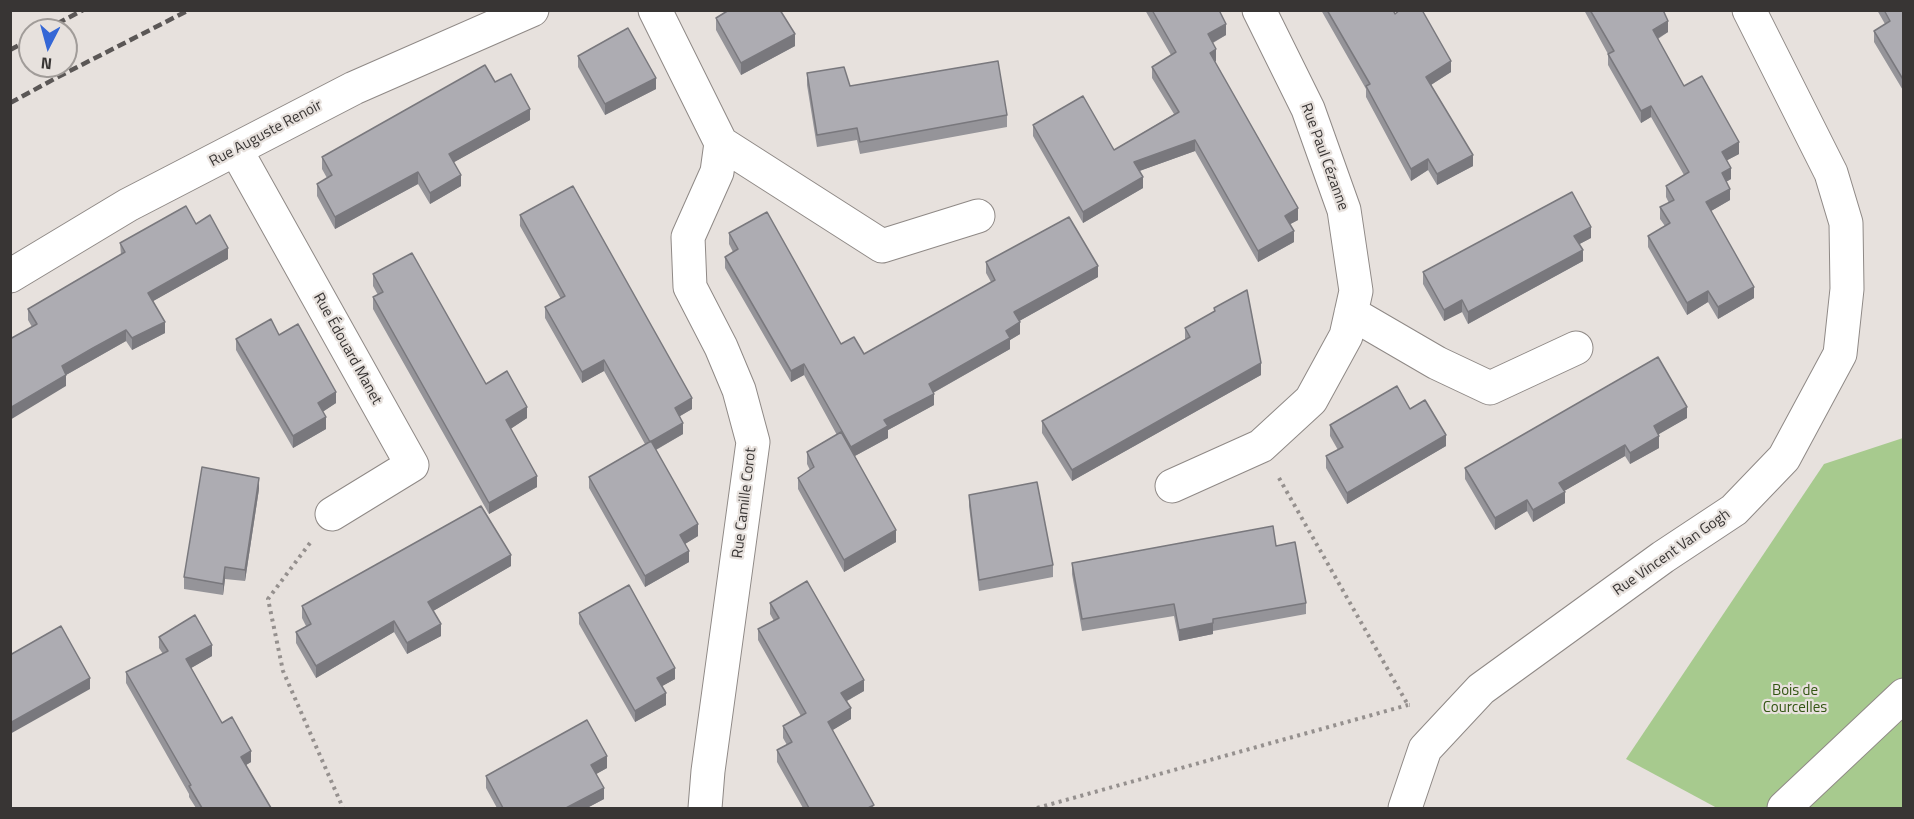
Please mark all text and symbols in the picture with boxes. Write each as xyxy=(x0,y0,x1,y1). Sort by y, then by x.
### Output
north arrow xyxy=(18,18,78,78)
text: N xyxy=(40,51,53,76)
street label: Rue Auguste Renoir xyxy=(207,97,325,171)
street label: Rue Paul Cézanne xyxy=(1296,101,1352,213)
street label: Rue Édouard Manet xyxy=(309,290,385,408)
street label: Rue Camille Corot xyxy=(729,447,761,559)
street label: Rue Vincent Van Gogh xyxy=(1610,506,1734,600)
park label: Bois de Courcelles xyxy=(1763,682,1827,717)

